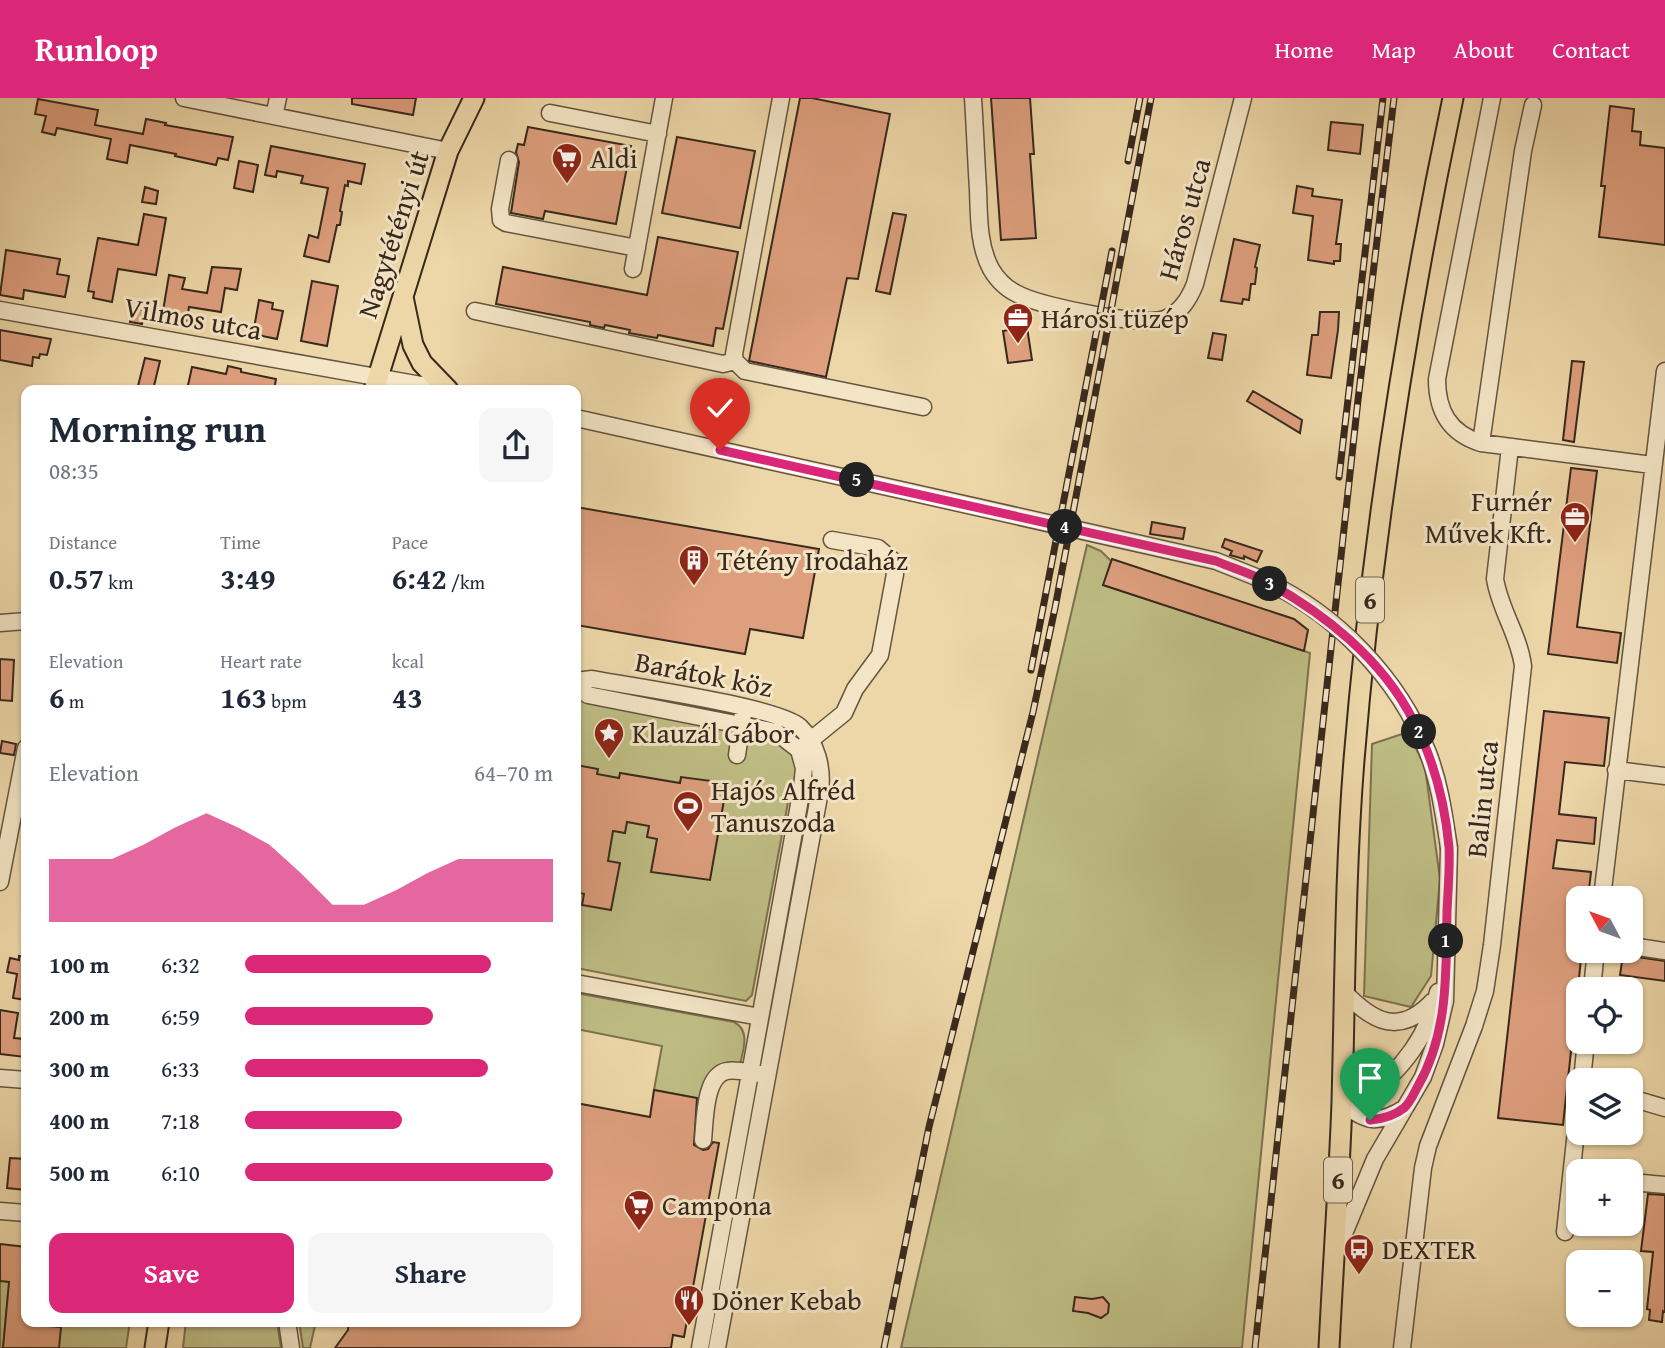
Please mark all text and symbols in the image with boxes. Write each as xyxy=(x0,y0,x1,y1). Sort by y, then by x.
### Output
text: Runloop xyxy=(35,25,158,73)
text: Home xyxy=(1275,32,1334,67)
text: Map xyxy=(1372,32,1416,67)
text: About xyxy=(1454,32,1514,67)
text: Contact xyxy=(1552,32,1630,67)
place label: Aldi xyxy=(590,137,638,178)
supermarket icon: Aldi xyxy=(550,141,584,185)
street label: Nagytétényi út xyxy=(346,145,439,323)
street label: Háros utca xyxy=(1147,152,1221,285)
street label: Vilmos utca xyxy=(121,285,266,350)
place label: Hárosi tüzép xyxy=(1041,297,1189,338)
office icon: Hárosi tüzép xyxy=(1001,301,1035,345)
pin xyxy=(690,378,750,450)
icon: check xyxy=(701,389,739,427)
text: Morning run xyxy=(49,400,266,456)
button: share xyxy=(479,408,553,482)
text: 08:35 xyxy=(49,454,99,487)
pin: 5 xyxy=(840,462,874,498)
text: 5 xyxy=(852,465,861,493)
place label: Furnér Művek Kft. xyxy=(1425,480,1552,553)
office icon: Furnér Művek Kft. xyxy=(1558,500,1592,544)
pin: 4 xyxy=(1048,510,1082,544)
text: 4 xyxy=(1060,512,1069,540)
text: Distance xyxy=(49,528,117,556)
text: Time xyxy=(220,528,261,556)
text: Pace xyxy=(392,528,428,556)
place label: Tétény Irodaház xyxy=(717,539,908,580)
building icon: Tétény Irodaház xyxy=(677,543,711,587)
text: 0.57 xyxy=(49,556,104,600)
text: 3:49 xyxy=(220,556,275,600)
text: 6:42 xyxy=(392,556,447,600)
pin: 3 xyxy=(1252,566,1288,602)
text: km xyxy=(104,568,133,596)
text: /km xyxy=(447,568,485,596)
text: 3 xyxy=(1265,569,1274,597)
road number: 6 xyxy=(1356,578,1384,622)
street label: Barátok köz xyxy=(632,640,776,707)
text: Elevation xyxy=(49,647,123,675)
text: Heart rate xyxy=(220,647,302,675)
text: kcal xyxy=(392,647,424,675)
text: 6 xyxy=(49,675,65,719)
text: 163 xyxy=(220,675,267,719)
text: 43 xyxy=(392,675,423,719)
text: m xyxy=(65,687,84,715)
text: bpm xyxy=(267,687,307,715)
place label: Klauzál Gábor xyxy=(632,712,795,753)
pin: 2 xyxy=(1402,714,1436,750)
place icon: Klauzál Gábor xyxy=(592,716,626,760)
text: 2 xyxy=(1414,717,1423,745)
street label: Balin utca xyxy=(1455,738,1508,859)
text: Elevation xyxy=(49,756,139,789)
text: 64–70 m xyxy=(474,756,553,789)
place label: Hajós Alfréd Tanuszoda xyxy=(711,769,855,842)
sports icon: Hajós Alfréd Tanuszoda xyxy=(671,789,705,833)
north arrow xyxy=(1566,886,1643,962)
map controls xyxy=(1566,886,1643,1327)
pin: 1 xyxy=(1428,924,1464,958)
text: 1 xyxy=(1441,926,1450,954)
text: 100 m xyxy=(49,948,110,981)
text: 6:32 xyxy=(161,948,200,981)
button: locate xyxy=(1566,977,1643,1054)
text: 200 m xyxy=(49,1000,110,1033)
text: 6:59 xyxy=(161,1000,200,1033)
pin xyxy=(1340,1048,1400,1120)
text: 300 m xyxy=(49,1052,110,1085)
text: 6:33 xyxy=(161,1052,200,1085)
icon: arrive xyxy=(1351,1059,1389,1097)
button: layers xyxy=(1566,1068,1643,1145)
text: 400 m xyxy=(49,1104,110,1137)
text: 7:18 xyxy=(161,1104,200,1137)
text: 500 m xyxy=(49,1156,110,1189)
text: 6:10 xyxy=(161,1156,200,1189)
road number: 6 xyxy=(1324,1158,1352,1203)
button: + xyxy=(1566,1159,1643,1236)
place label: Campona xyxy=(662,1184,772,1225)
supermarket icon: Campona xyxy=(622,1188,656,1232)
place label: DEXTER xyxy=(1382,1228,1477,1269)
bus stop icon: DEXTER xyxy=(1342,1232,1376,1276)
button: Save xyxy=(49,1233,294,1313)
button: Share xyxy=(308,1233,553,1313)
button: − xyxy=(1566,1250,1643,1327)
place label: Döner Kebab xyxy=(712,1279,862,1320)
restaurant icon: Döner Kebab xyxy=(672,1283,706,1327)

